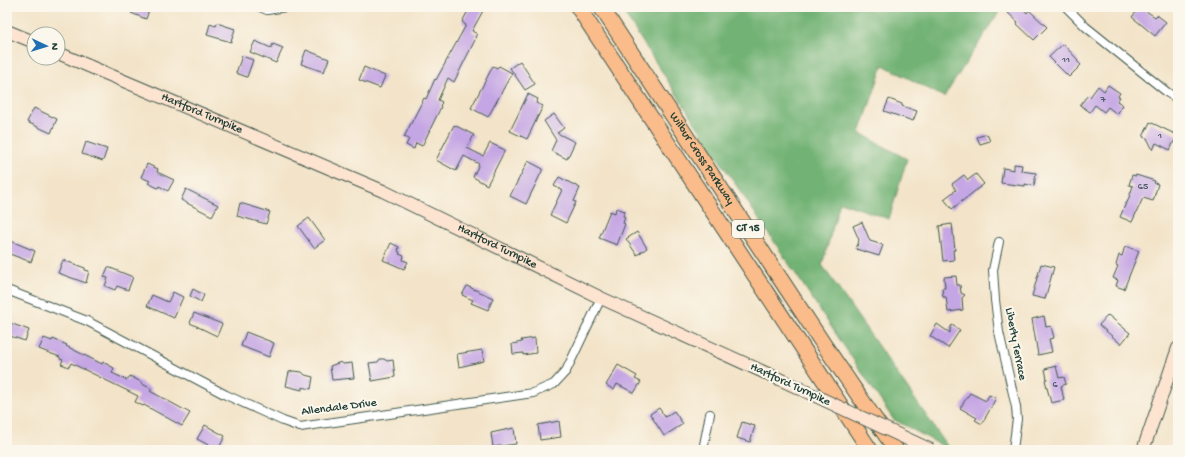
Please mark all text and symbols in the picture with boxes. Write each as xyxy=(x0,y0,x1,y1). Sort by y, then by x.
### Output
north arrow xyxy=(26,26,66,66)
text: N xyxy=(48,43,60,51)
house number: 11 xyxy=(1061,54,1070,66)
street label: Hartford Turnpike xyxy=(159,91,245,138)
house number: 7 xyxy=(1099,94,1106,106)
street label: Wilbur Cross Parkway xyxy=(666,110,737,208)
house number: 1 xyxy=(1157,130,1162,142)
house number: 65 xyxy=(1138,181,1148,193)
road number: CT 15 xyxy=(732,220,764,238)
street label: Hartford Turnpike xyxy=(455,221,540,273)
street label: Liberty Terrace xyxy=(1001,307,1029,382)
street label: Hartford Turnpike xyxy=(748,360,833,410)
house number: 6 xyxy=(1052,379,1058,391)
street label: Allendale Drive xyxy=(301,396,378,420)

